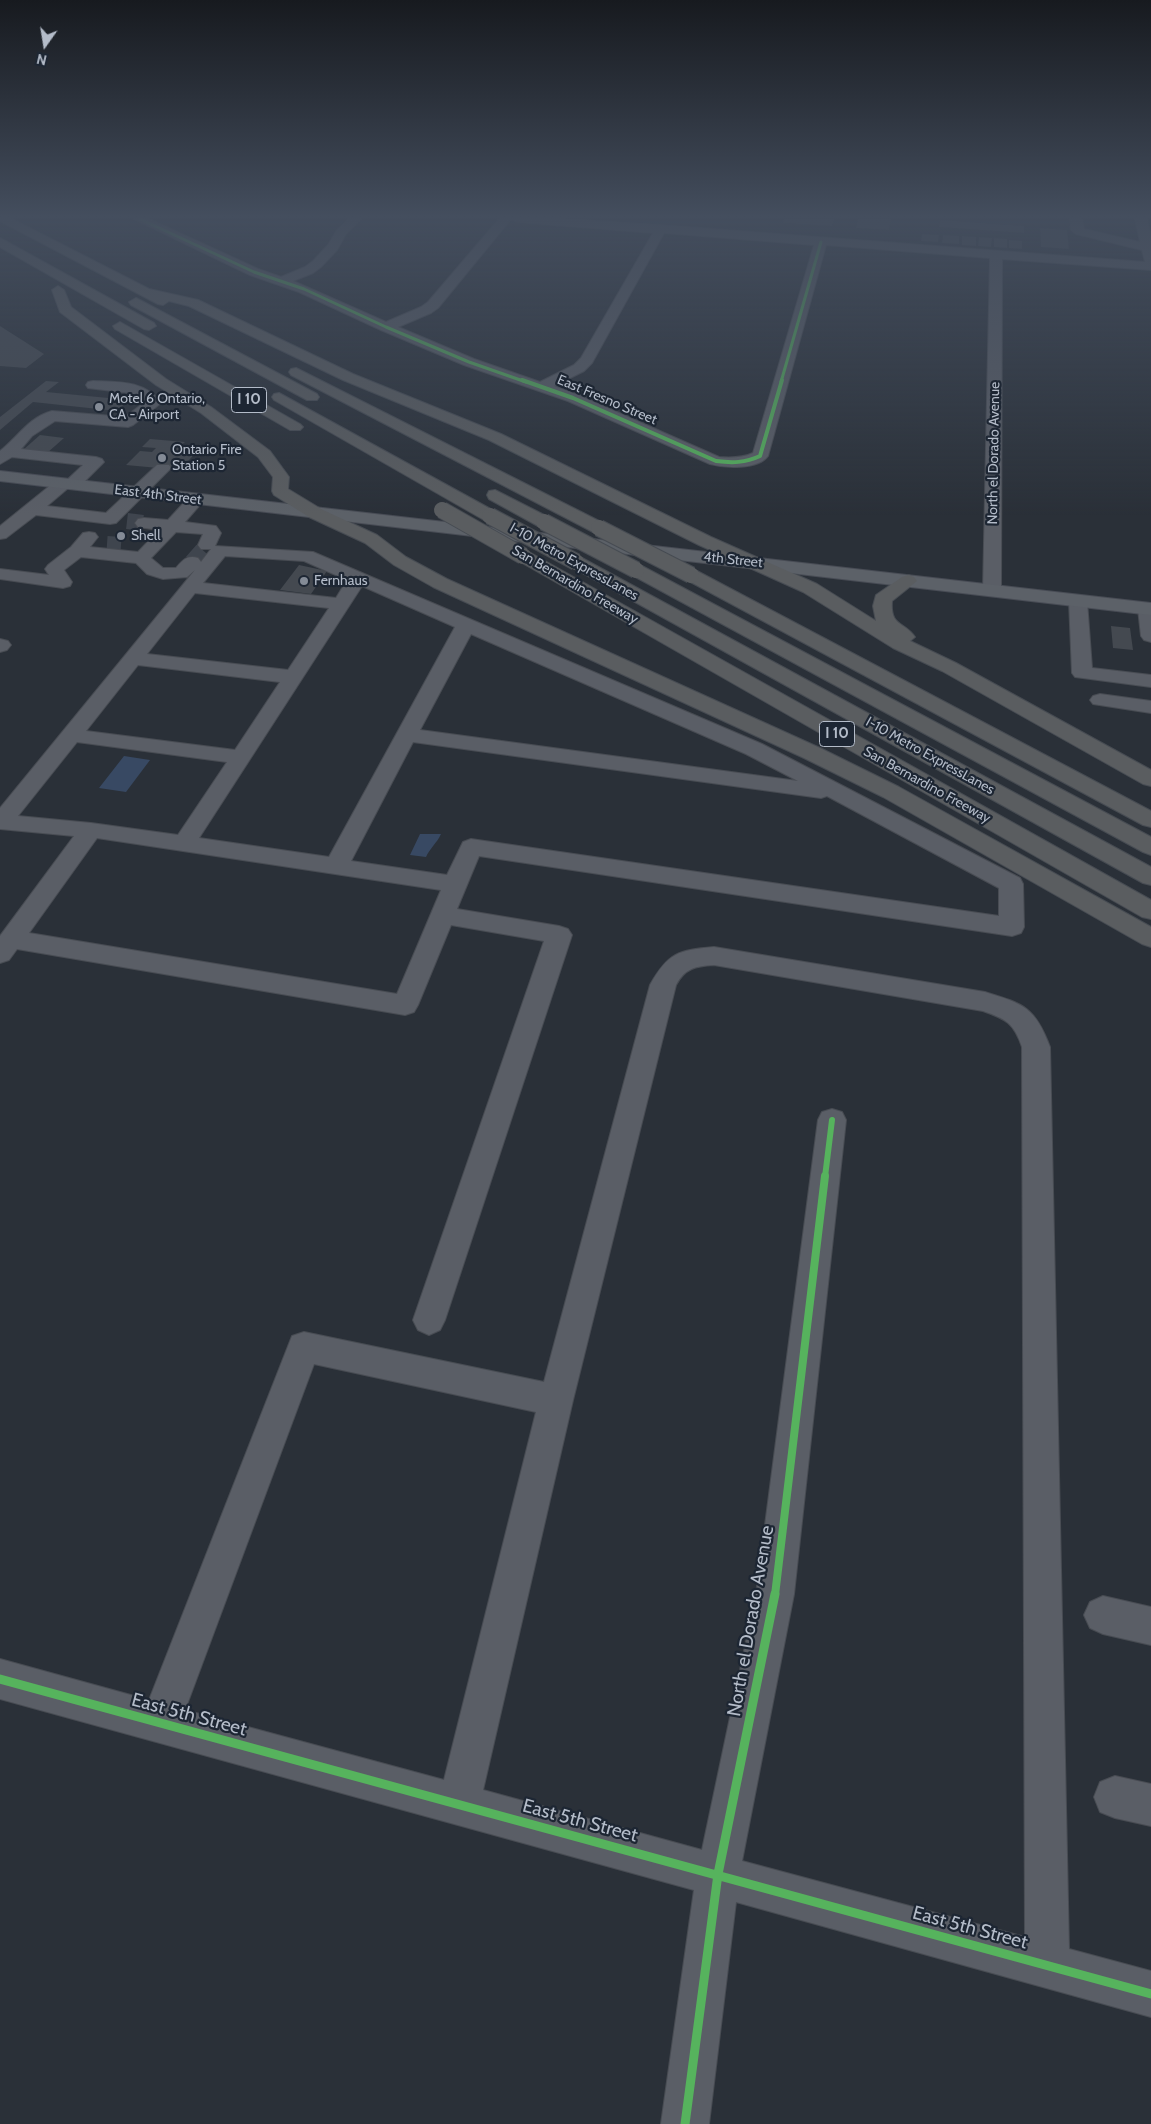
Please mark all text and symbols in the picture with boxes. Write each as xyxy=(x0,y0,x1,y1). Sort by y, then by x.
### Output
north arrow xyxy=(20,20,70,70)
text: N xyxy=(35,50,48,69)
street label: East Fresno Street xyxy=(555,371,659,429)
street label: North el Dorado Avenue xyxy=(984,382,1004,524)
road number: I 10 xyxy=(232,388,266,412)
place label: Motel 6 Ontario, CA - Airport xyxy=(109,391,205,424)
marker: Motel 6 Ontario, CA - Airport xyxy=(93,401,105,413)
place label: Ontario Fire Station 5 xyxy=(172,442,242,474)
marker: Ontario Fire Station 5 xyxy=(156,452,168,464)
street label: East 4th Street xyxy=(113,481,203,509)
street label: I-10 Metro ExpressLanes xyxy=(507,520,641,604)
place label: Shell xyxy=(131,528,160,544)
marker: Shell xyxy=(115,530,127,542)
street label: San Bernardino Freeway xyxy=(509,542,641,628)
street label: 4th Street xyxy=(703,549,763,571)
place label: Fernhaus xyxy=(314,573,368,589)
marker: Fernhaus xyxy=(298,575,310,587)
street label: I-10 Metro ExpressLanes xyxy=(863,714,997,798)
road number: I 10 xyxy=(820,722,854,746)
street label: San Bernardino Freeway xyxy=(860,743,994,827)
street label: North el Dorado Avenue xyxy=(723,1524,779,1718)
street label: East 5th Street xyxy=(129,1689,249,1741)
street label: East 5th Street xyxy=(520,1795,640,1847)
street label: East 5th Street xyxy=(910,1902,1030,1954)

